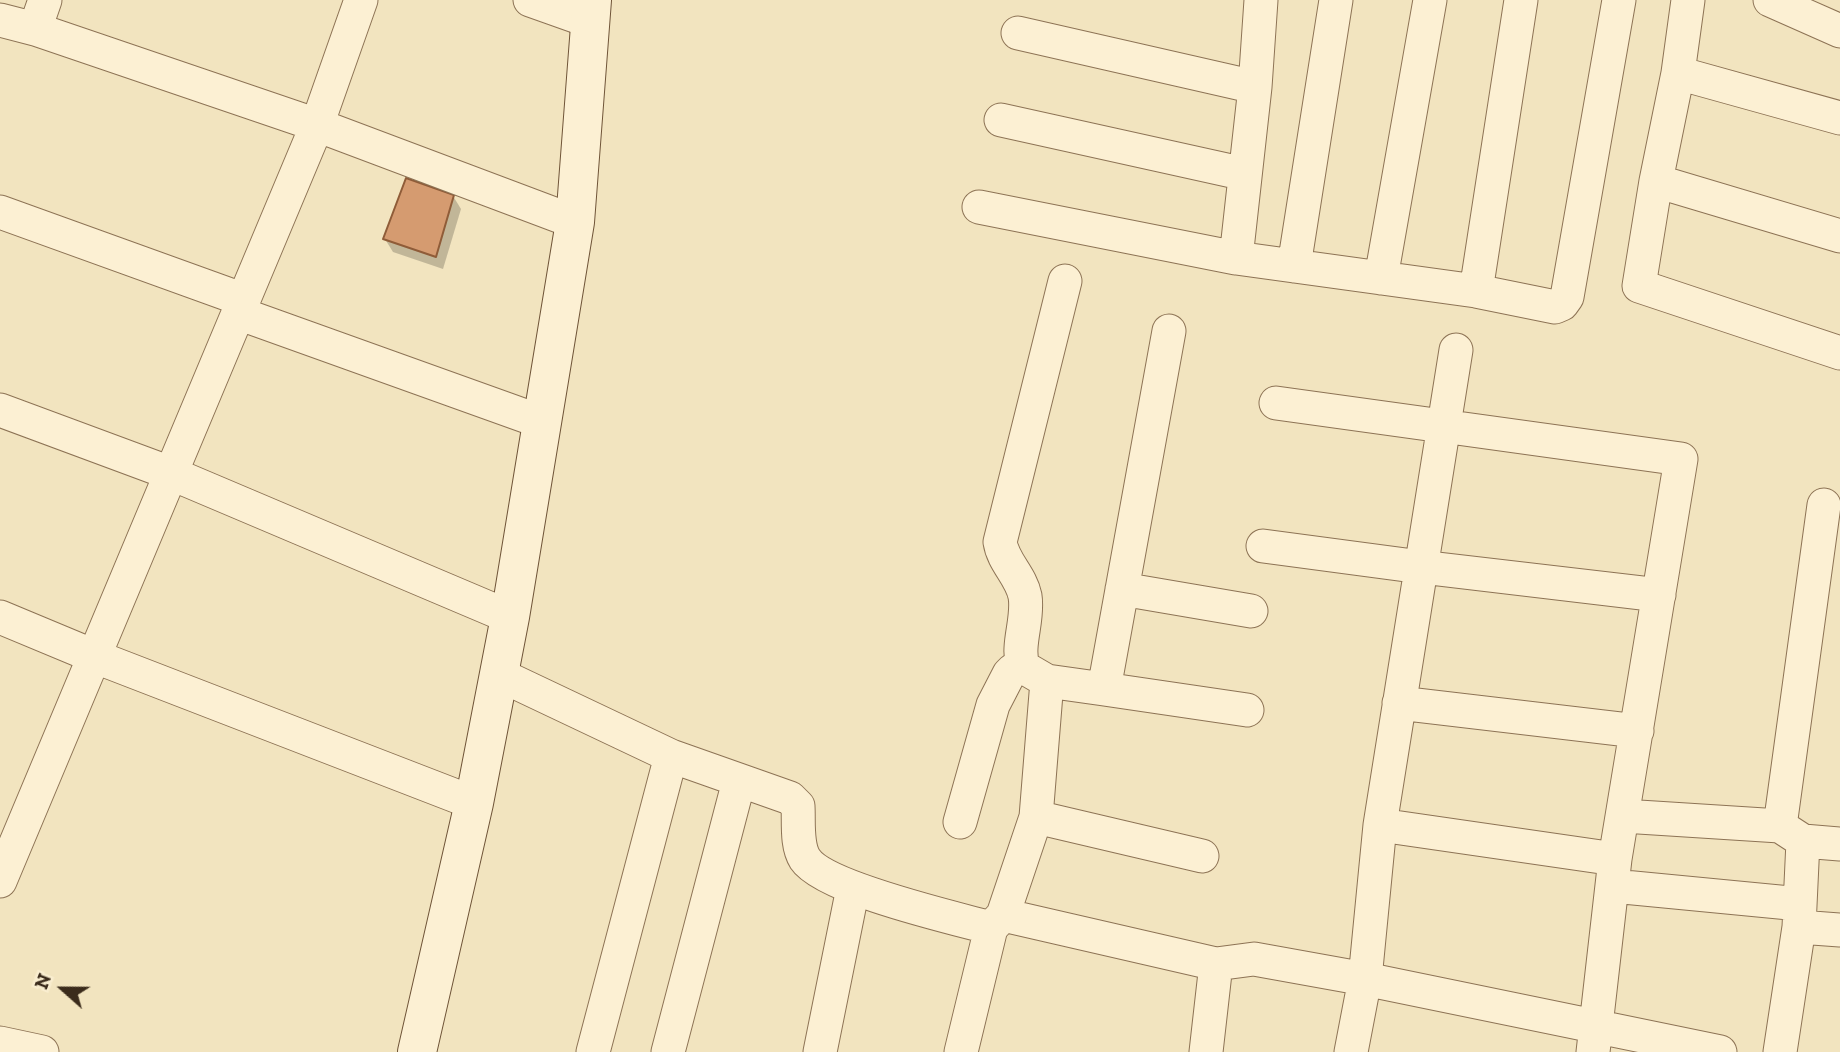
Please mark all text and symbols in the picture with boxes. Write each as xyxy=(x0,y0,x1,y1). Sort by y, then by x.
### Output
north arrow xyxy=(28,954,98,1024)
text: N xyxy=(30,970,56,992)

